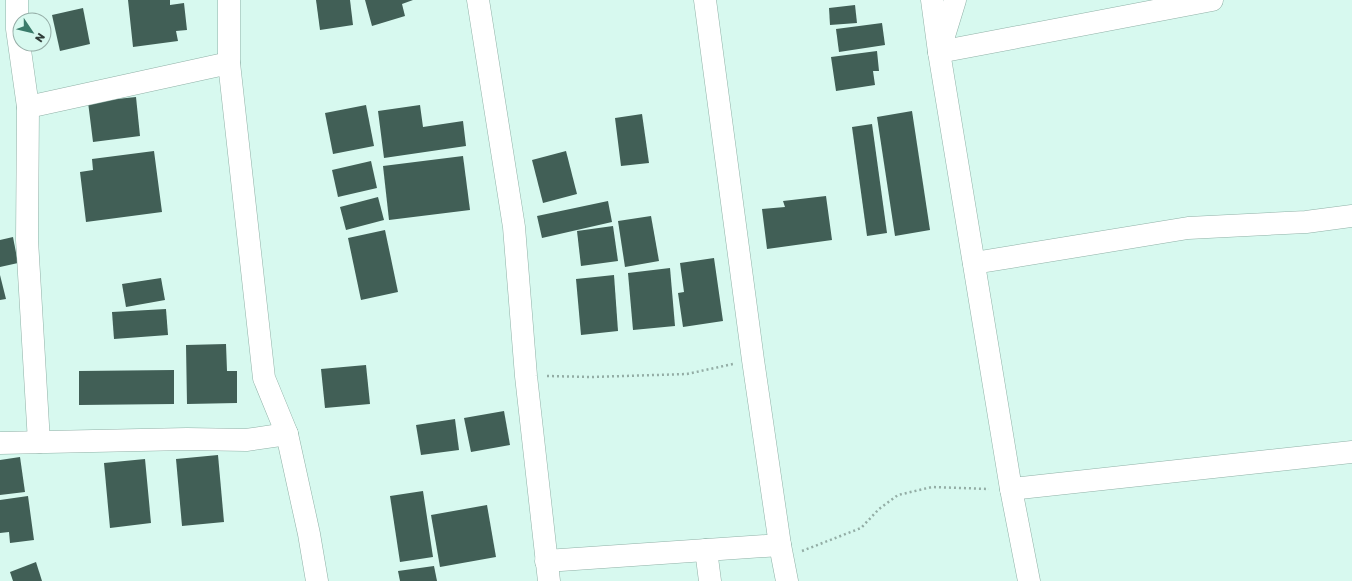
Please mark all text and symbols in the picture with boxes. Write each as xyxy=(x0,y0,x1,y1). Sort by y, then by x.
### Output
north arrow xyxy=(12,12,52,52)
text: N xyxy=(33,31,48,45)

